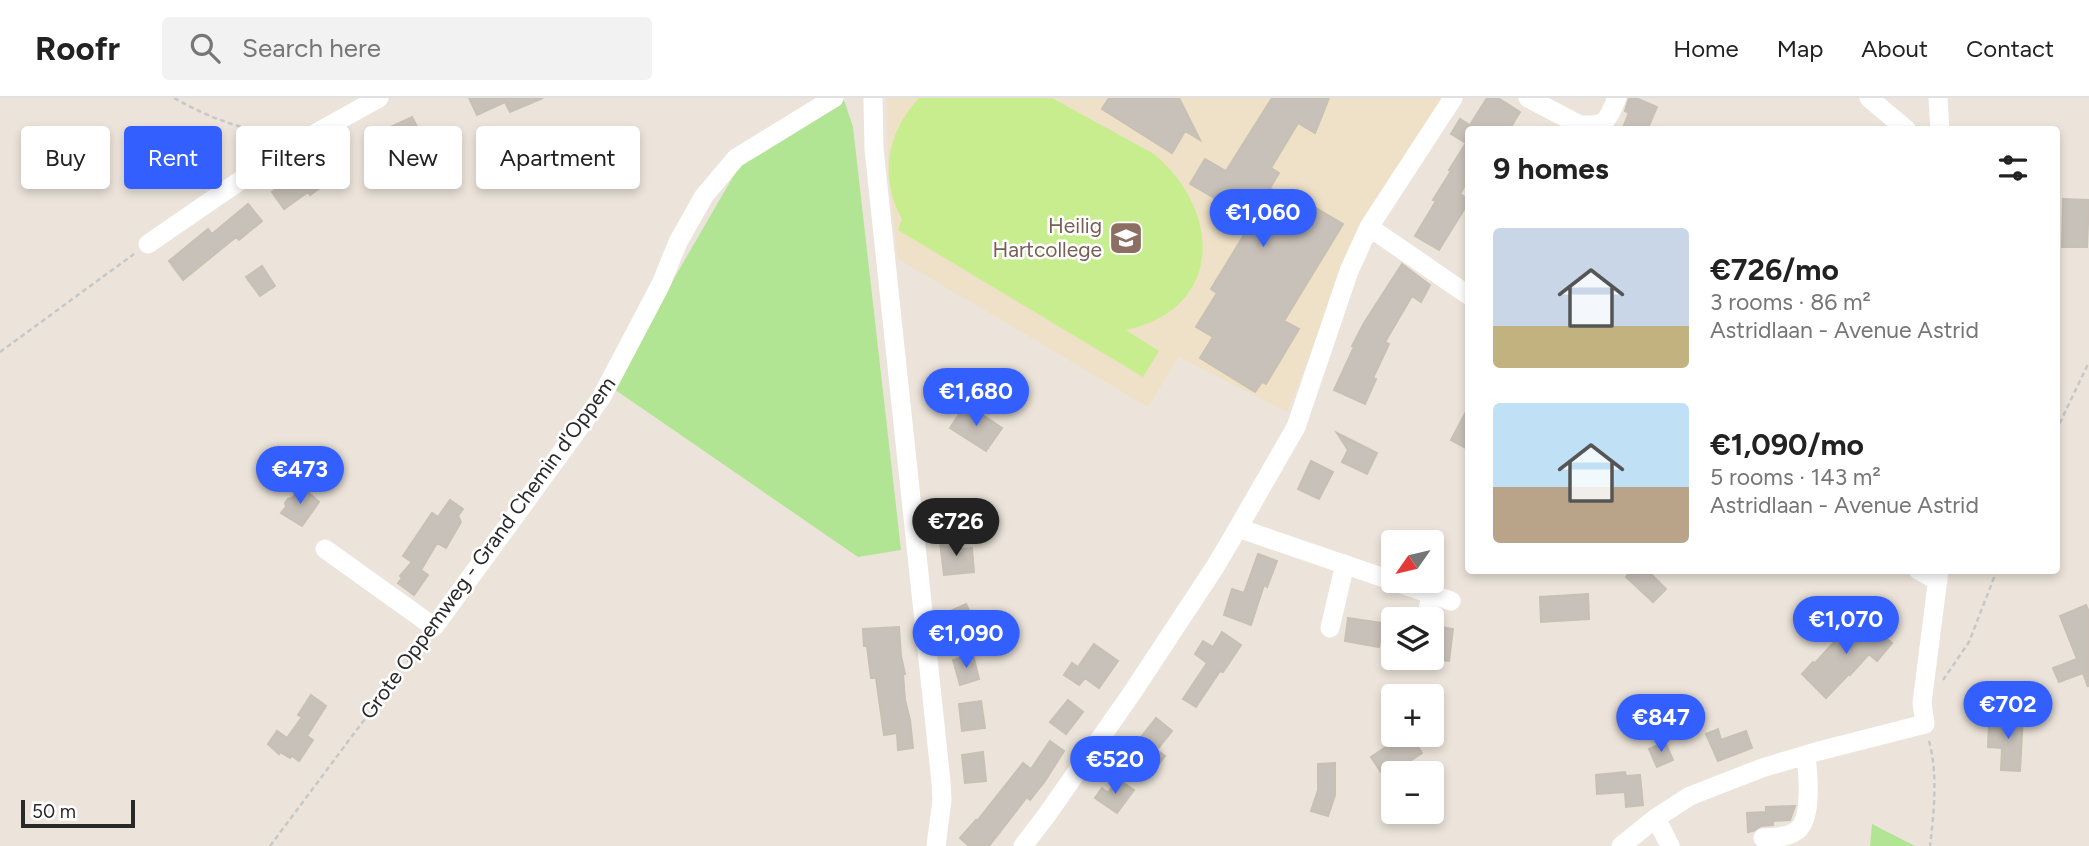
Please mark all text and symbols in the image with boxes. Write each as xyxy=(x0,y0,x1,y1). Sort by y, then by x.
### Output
search box xyxy=(162,17,652,80)
text: Roofr xyxy=(35,29,120,68)
icon: search xyxy=(186,29,224,67)
text: Search here xyxy=(242,32,381,64)
text: Home xyxy=(1673,34,1739,63)
text: Map xyxy=(1777,34,1823,63)
text: About xyxy=(1861,34,1928,63)
text: Contact xyxy=(1966,34,2054,63)
chip: Buy xyxy=(21,126,110,189)
chip: Rent xyxy=(124,126,222,189)
chip: Filters xyxy=(236,126,350,189)
chip: New xyxy=(364,126,462,189)
chip: Apartment xyxy=(476,126,640,189)
icon: filters xyxy=(1994,149,2032,187)
text: 9 homes xyxy=(1493,150,1609,187)
pin: €1,060 xyxy=(1206,190,1320,249)
text: €1,060 xyxy=(1226,198,1300,226)
place label: Heilig Hartcollege xyxy=(992,213,1102,262)
school or university icon: Heilig Hartcollege xyxy=(1107,219,1145,257)
text: €726/mo xyxy=(1710,251,1839,288)
icon: home xyxy=(1549,256,1633,340)
text: 3 rooms · 86 m² xyxy=(1710,288,1871,316)
text: Astridlaan - Avenue Astrid xyxy=(1710,316,1979,344)
pin: €1,680 xyxy=(919,368,1033,428)
street label: Grote Oppemweg - Grand Chemin d'Oppem xyxy=(355,372,620,724)
text: €1,680 xyxy=(939,377,1013,405)
text: €1,090/mo xyxy=(1710,426,1864,463)
icon: home xyxy=(1549,431,1633,515)
pin: €473 xyxy=(259,446,341,506)
text: €473 xyxy=(272,455,328,483)
text: 5 rooms · 143 m² xyxy=(1710,463,1881,491)
text: Astridlaan - Avenue Astrid xyxy=(1710,491,1979,519)
pin: €726 xyxy=(915,498,997,558)
text: €726 xyxy=(928,507,984,535)
north arrow xyxy=(1381,530,1444,593)
map controls xyxy=(1381,530,1444,824)
pin: €1,070 xyxy=(1789,596,1903,656)
text: €1,070 xyxy=(1809,605,1883,633)
button: layers xyxy=(1381,607,1444,670)
pin: €1,090 xyxy=(909,610,1023,670)
text: €1,090 xyxy=(929,619,1003,647)
pin: €702 xyxy=(1967,682,2049,741)
button: + xyxy=(1381,684,1444,747)
text: €702 xyxy=(1980,690,2037,718)
pin: €847 xyxy=(1620,694,1702,754)
text: €847 xyxy=(1632,703,1690,731)
pin: €520 xyxy=(1074,736,1156,796)
text: €520 xyxy=(1086,745,1144,773)
button: − xyxy=(1381,761,1444,824)
scale bar xyxy=(21,797,135,829)
text: 50 m xyxy=(32,800,76,823)

